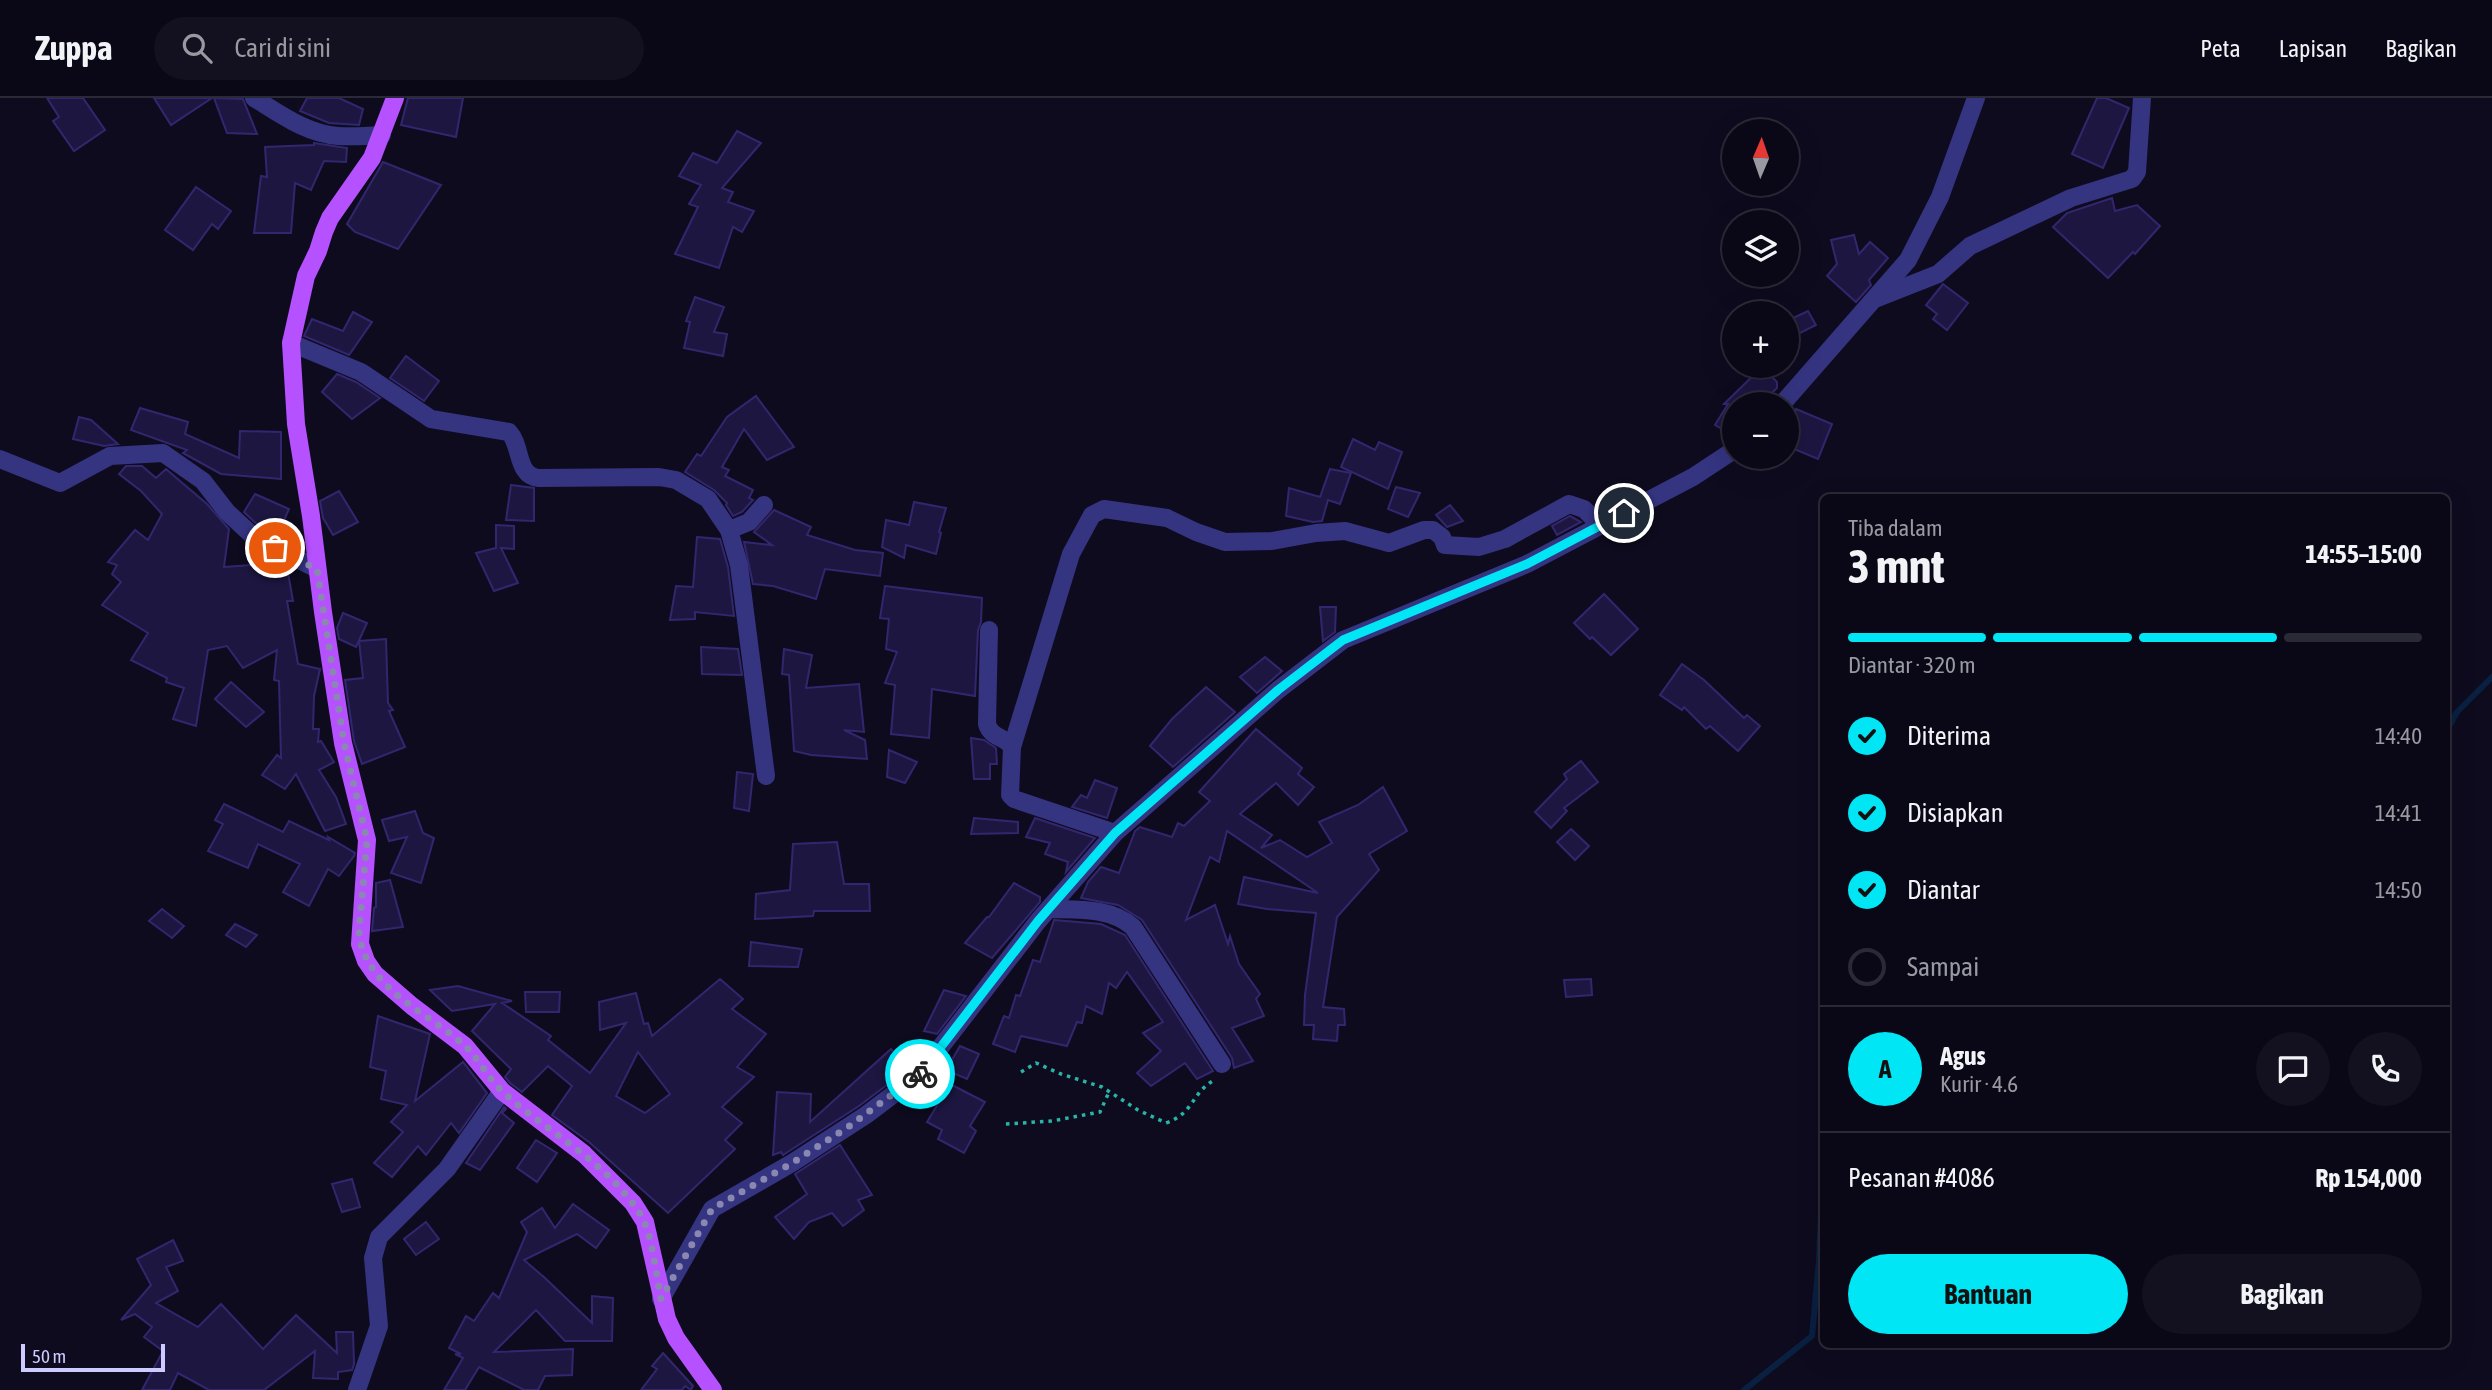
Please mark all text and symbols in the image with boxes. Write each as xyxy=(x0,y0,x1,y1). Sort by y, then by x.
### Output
search box xyxy=(154,17,644,80)
text: Zuppa xyxy=(35,29,112,67)
icon: search xyxy=(178,29,216,67)
text: Cari di sini xyxy=(234,33,331,63)
text: Peta xyxy=(2200,35,2241,62)
text: Lapisan xyxy=(2279,35,2347,62)
text: Bagikan xyxy=(2385,35,2457,62)
north arrow xyxy=(1722,119,1799,196)
map controls xyxy=(1722,119,1799,469)
button: layers xyxy=(1722,210,1799,287)
button: + xyxy=(1722,301,1799,378)
button: − xyxy=(1722,392,1799,469)
pin xyxy=(1594,483,1654,543)
icon: home xyxy=(1605,494,1643,532)
text: Tiba dalam xyxy=(1848,515,1943,541)
pin xyxy=(245,518,305,578)
icon: bag xyxy=(256,529,294,567)
text: 14:55–15:00 xyxy=(2305,539,2422,569)
text: 3 mnt xyxy=(1848,540,1945,593)
text: Diantar · 320 m xyxy=(1848,652,1976,678)
icon: check xyxy=(1848,717,1886,755)
text: Diterima xyxy=(1907,721,1991,751)
text: 14:40 xyxy=(2375,723,2422,749)
icon: check xyxy=(1848,794,1886,832)
text: Disiapkan xyxy=(1907,798,2003,828)
text: 14:41 xyxy=(2375,800,2422,826)
icon: check xyxy=(1848,871,1886,909)
text: Diantar xyxy=(1907,875,1980,905)
text: 14:50 xyxy=(2375,877,2422,903)
text: Sampai xyxy=(1907,952,1979,982)
button: chat xyxy=(2256,1032,2330,1106)
button: phone xyxy=(2348,1032,2422,1106)
courier xyxy=(885,1039,955,1109)
text: Agus xyxy=(1940,1041,1986,1071)
text: A xyxy=(1879,1054,1891,1084)
icon: bike xyxy=(901,1055,939,1093)
text: Kurir · 4.6 xyxy=(1940,1071,2018,1097)
text: Pesanan #4086 xyxy=(1848,1163,1995,1193)
text: Rp 154,000 xyxy=(2315,1163,2422,1193)
button: Bantuan xyxy=(1848,1254,2128,1334)
button: Bagikan xyxy=(2142,1254,2422,1334)
scale bar xyxy=(21,1341,164,1373)
text: 50 m xyxy=(32,1345,66,1367)

